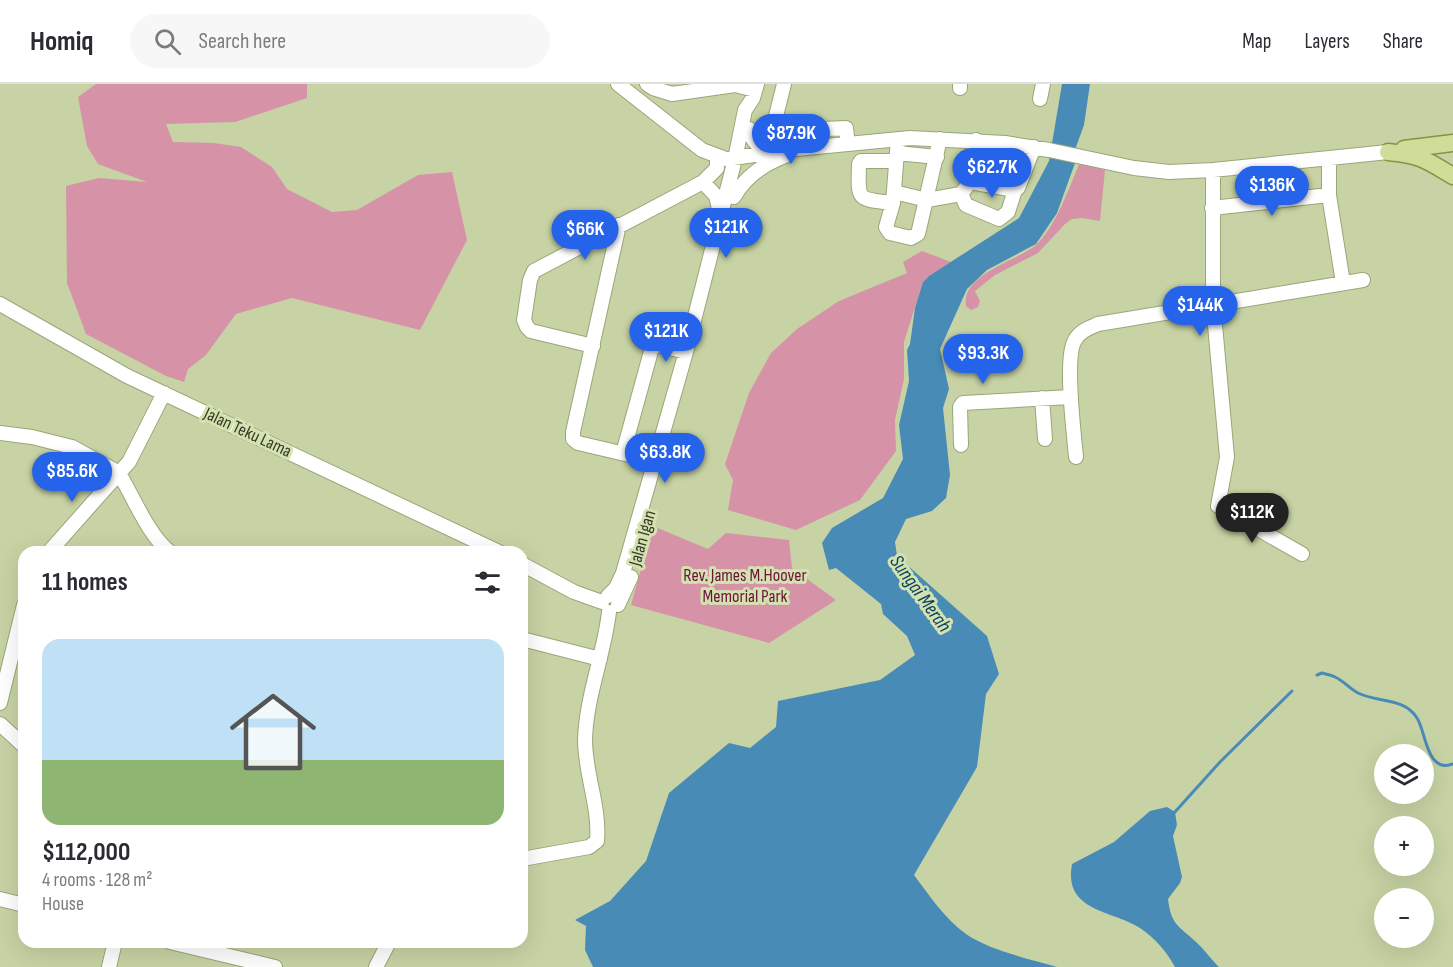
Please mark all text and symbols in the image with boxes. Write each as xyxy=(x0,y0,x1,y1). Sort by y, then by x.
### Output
search box xyxy=(130,14,550,68)
text: Homiq xyxy=(30,25,94,58)
icon: search xyxy=(151,25,184,58)
text: Search here xyxy=(199,28,286,55)
text: Map xyxy=(1242,29,1271,54)
text: Layers xyxy=(1304,29,1350,54)
text: Share xyxy=(1383,29,1423,54)
pin: $87.9K xyxy=(742,114,840,165)
text: $87.9K xyxy=(766,121,816,145)
pin: $62.7K xyxy=(943,148,1041,199)
text: $62.7K xyxy=(966,155,1018,179)
pin: $136K xyxy=(1230,166,1314,217)
text: $136K xyxy=(1249,173,1295,197)
pin: $121K xyxy=(684,208,768,259)
pin: $66K xyxy=(549,210,621,261)
text: $121K xyxy=(704,215,749,239)
text: $66K xyxy=(566,217,604,241)
pin: $144K xyxy=(1158,286,1242,337)
text: $144K xyxy=(1177,293,1223,317)
pin: $121K xyxy=(624,312,708,363)
text: $121K xyxy=(644,319,689,343)
pin: $93.3K xyxy=(934,334,1032,385)
text: $93.3K xyxy=(957,341,1009,365)
street label: Jalan Teku Lama xyxy=(200,403,295,462)
pin: $63.8K xyxy=(616,433,714,484)
text: $63.8K xyxy=(639,440,691,464)
pin: $85.6K xyxy=(23,452,121,503)
text: $85.6K xyxy=(46,459,98,483)
pin: $112K xyxy=(1210,493,1294,544)
text: $112K xyxy=(1230,500,1274,524)
street label: Jalan Igan xyxy=(624,508,660,569)
water label: Sungai Merah xyxy=(884,550,956,637)
park label: Rev. James M.Hoover Memorial Park xyxy=(683,565,807,607)
icon: filters xyxy=(471,566,504,599)
text: 11 homes xyxy=(42,567,128,598)
icon: home xyxy=(219,678,327,786)
map controls xyxy=(1374,744,1434,948)
button: layers xyxy=(1374,744,1434,804)
button: + xyxy=(1374,816,1434,876)
text: $112,000 xyxy=(42,837,130,868)
text: 4 rooms · 128 m² xyxy=(42,868,152,892)
button: − xyxy=(1374,888,1434,948)
text: House xyxy=(42,892,84,916)

